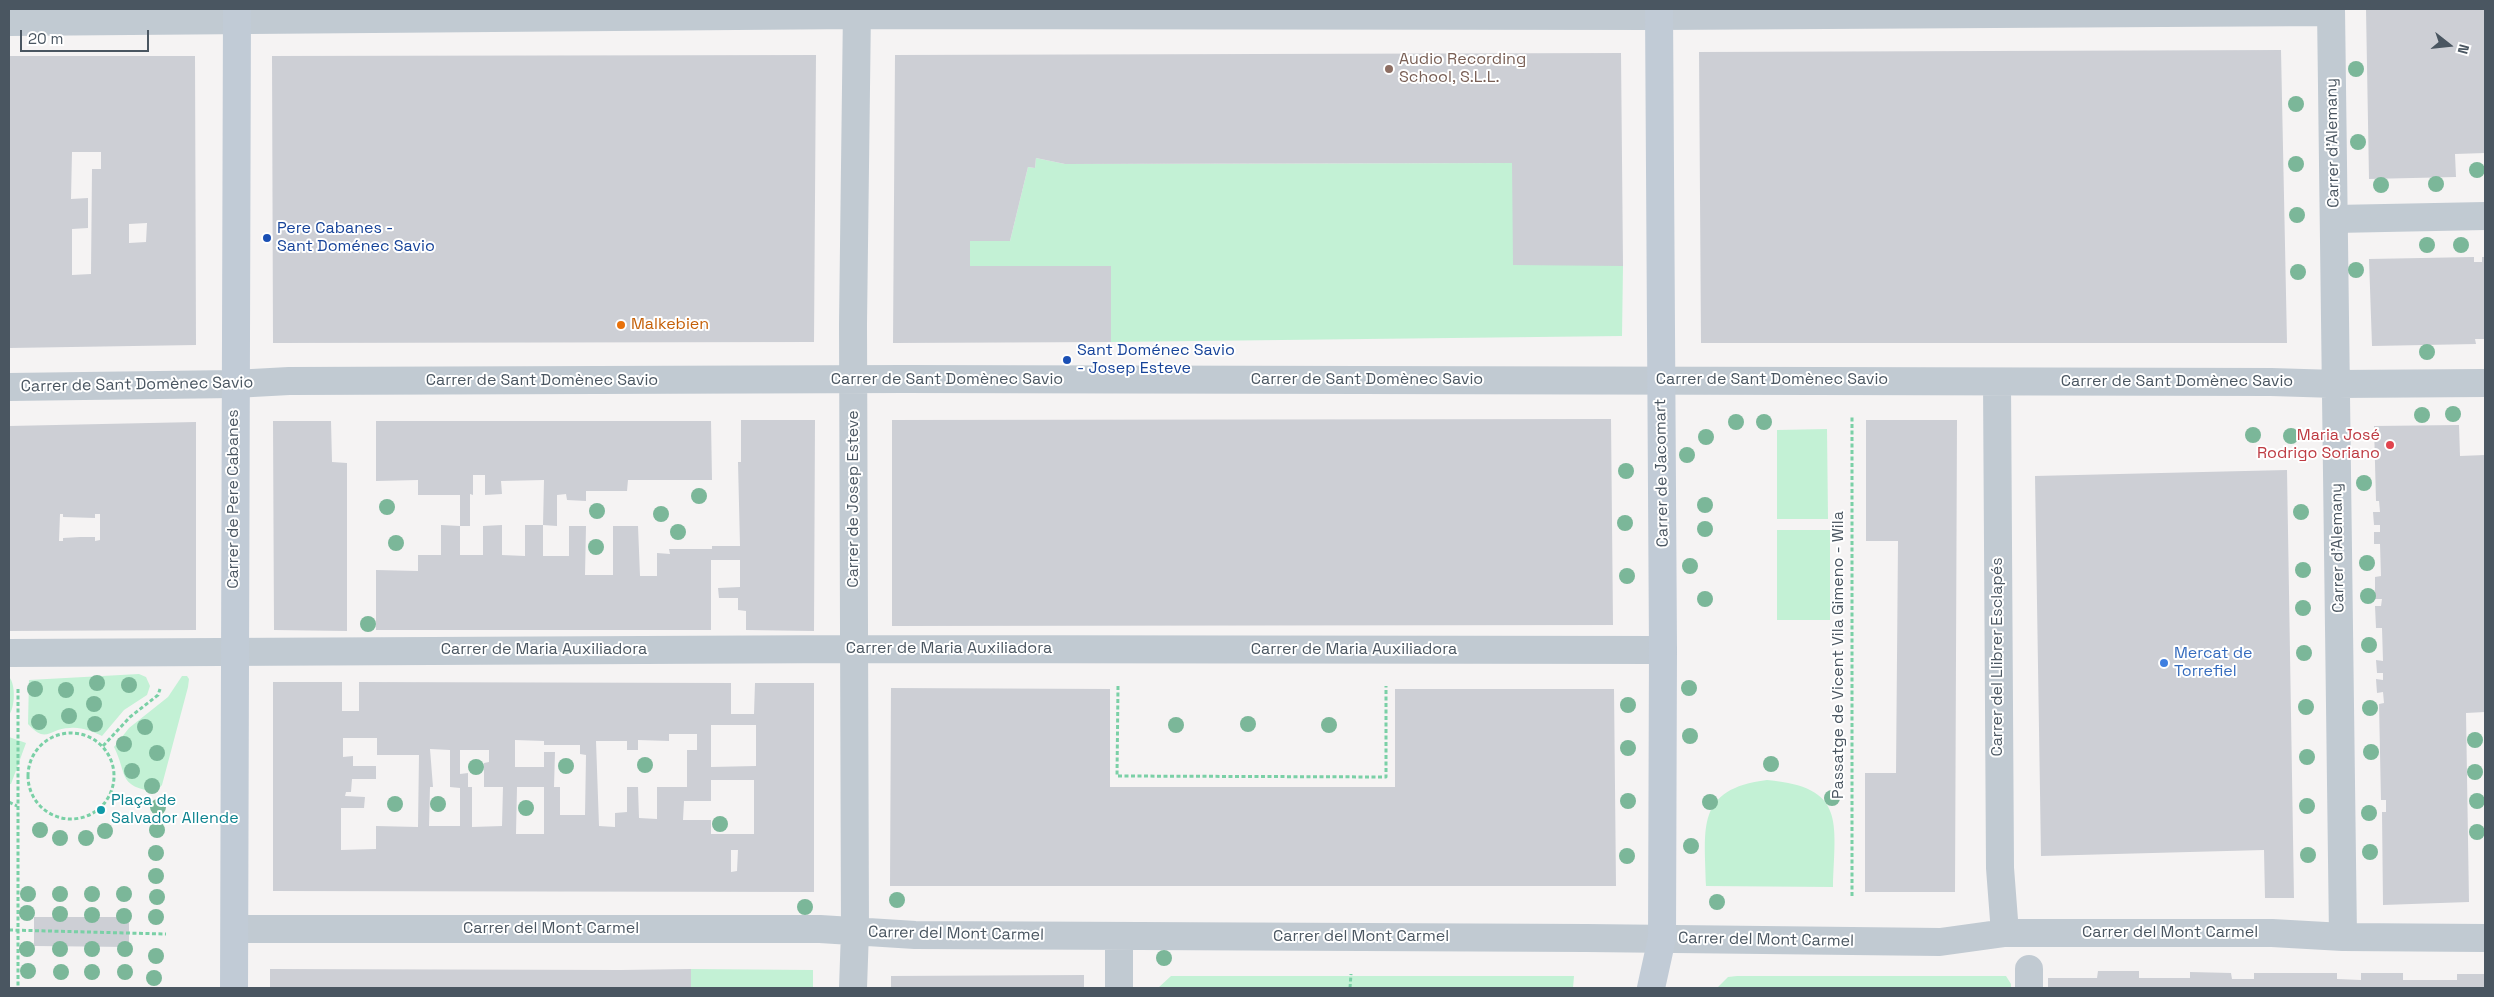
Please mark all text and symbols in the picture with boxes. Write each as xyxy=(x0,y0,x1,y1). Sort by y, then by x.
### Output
scale bar xyxy=(22,20,151,52)
north arrow xyxy=(2424,20,2474,70)
text: 20 m xyxy=(28,29,63,48)
text: N xyxy=(2453,42,2473,56)
place label: Audio Recording School, S.L.L. xyxy=(1399,50,1526,88)
marker: Audio Recording School, S.L.L. xyxy=(1383,63,1395,75)
street label: Carrer d'Alemany xyxy=(2322,78,2344,208)
place label: Pere Cabanes - Sant Doménec Savio xyxy=(277,219,435,257)
marker: Pere Cabanes - Sant Doménec Savio xyxy=(261,232,273,244)
place label: Malkebien xyxy=(631,315,709,335)
marker: Malkebien xyxy=(615,319,627,331)
place label: Sant Doménec Savio - Josep Esteve xyxy=(1077,341,1235,379)
marker: Sant Doménec Savio - Josep Esteve xyxy=(1061,354,1073,366)
street label: Carrer de Sant Domènec Savio xyxy=(831,370,1063,390)
street label: Carrer de Sant Domènec Savio xyxy=(1251,370,1483,390)
street label: Carrer de Sant Domènec Savio xyxy=(1656,370,1888,390)
street label: Carrer de Sant Domènec Savio xyxy=(426,371,658,391)
street label: Carrer de Sant Domènec Savio xyxy=(2061,372,2293,392)
street label: Carrer de Sant Domènec Savio xyxy=(21,373,253,397)
street label: Carrer de Jacomart xyxy=(1651,399,1673,547)
street label: Carrer de Pere Cabanes xyxy=(224,409,244,589)
street label: Carrer de Josep Esteve xyxy=(844,410,864,588)
place label: Maria José Rodrigo Soriano xyxy=(2257,426,2380,464)
marker: Maria José Rodrigo Soriano xyxy=(2384,439,2396,451)
street label: Carrer d'Alemany xyxy=(2327,483,2349,613)
street label: Passatge de Vicent Vila Gimeno - Wila xyxy=(1829,511,1849,799)
street label: Carrer del Llibrer Esclapés xyxy=(1988,557,2008,757)
street label: Carrer de Maria Auxiliadora xyxy=(846,639,1052,659)
street label: Carrer de Maria Auxiliadora xyxy=(441,640,647,660)
street label: Carrer de Maria Auxiliadora xyxy=(1251,640,1457,660)
place label: Mercat de Torrefiel xyxy=(2174,644,2253,682)
marker: Mercat de Torrefiel xyxy=(2158,657,2170,669)
place label: Plaça de Salvador Allende xyxy=(111,791,239,829)
marker: Plaça de Salvador Allende xyxy=(95,804,107,816)
street label: Carrer del Mont Carmel xyxy=(463,919,639,939)
street label: Carrer del Mont Carmel xyxy=(868,923,1044,945)
street label: Carrer del Mont Carmel xyxy=(2082,923,2258,943)
street label: Carrer del Mont Carmel xyxy=(1273,927,1449,947)
street label: Carrer del Mont Carmel xyxy=(1678,929,1854,951)

